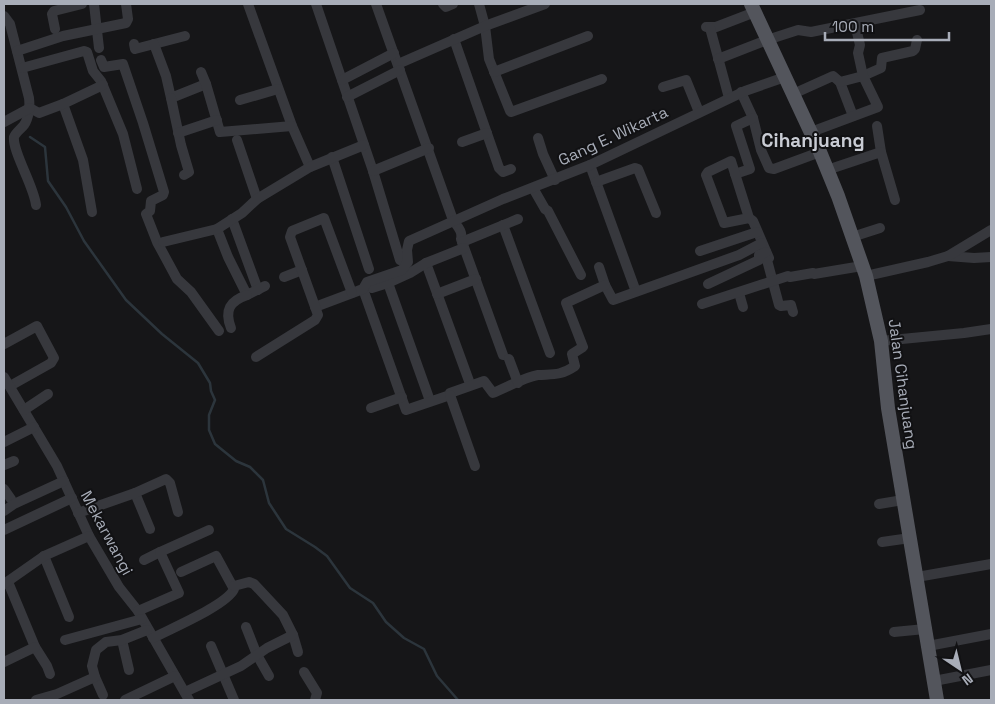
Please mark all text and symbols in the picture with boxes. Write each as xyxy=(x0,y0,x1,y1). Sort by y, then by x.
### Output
scale bar xyxy=(825,10,949,42)
text: 100 m xyxy=(832,17,874,36)
street label: Gang E. Wikarta xyxy=(555,101,671,171)
district label: Cihanjuang xyxy=(761,128,865,153)
street label: Jalan Cihanjuang xyxy=(883,317,923,451)
street label: Mekarwangi xyxy=(76,487,138,579)
north arrow xyxy=(935,644,985,694)
text: N xyxy=(958,670,976,690)

